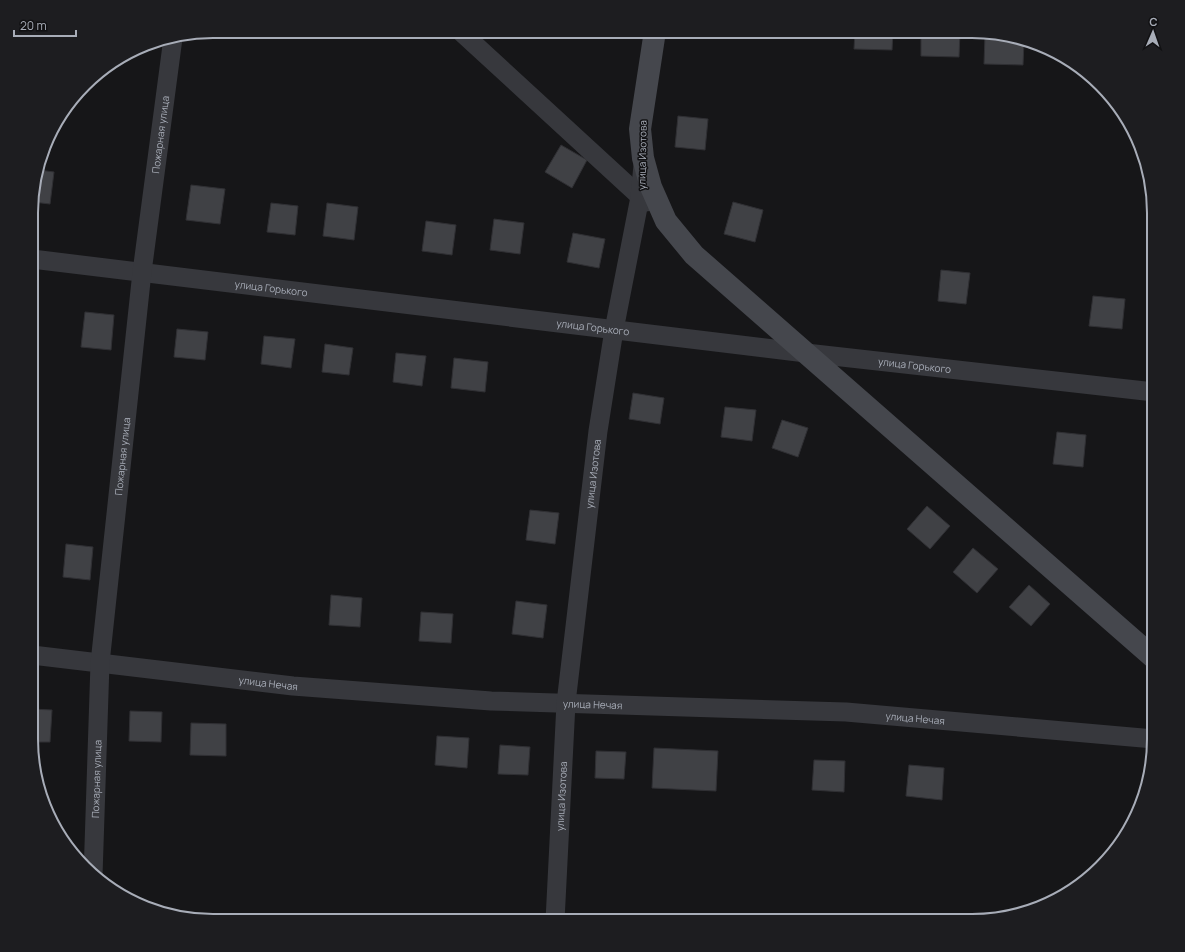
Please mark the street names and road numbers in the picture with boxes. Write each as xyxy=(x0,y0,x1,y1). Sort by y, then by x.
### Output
street label: Пожарная улица xyxy=(148,95,172,174)
street label: улица Изотова xyxy=(634,120,650,190)
street label: улица Горького xyxy=(234,277,309,299)
street label: улица Горького xyxy=(556,316,630,338)
street label: улица Горького xyxy=(877,354,952,376)
street label: Пожарная улица xyxy=(111,417,133,496)
street label: улица Изотова xyxy=(582,438,604,509)
street label: улица Нечая xyxy=(238,673,298,693)
street label: улица Нечая xyxy=(563,696,623,712)
street label: улица Нечая xyxy=(885,708,945,728)
street label: Пожарная улица xyxy=(88,740,104,818)
street label: улица Изотова xyxy=(553,761,570,831)

